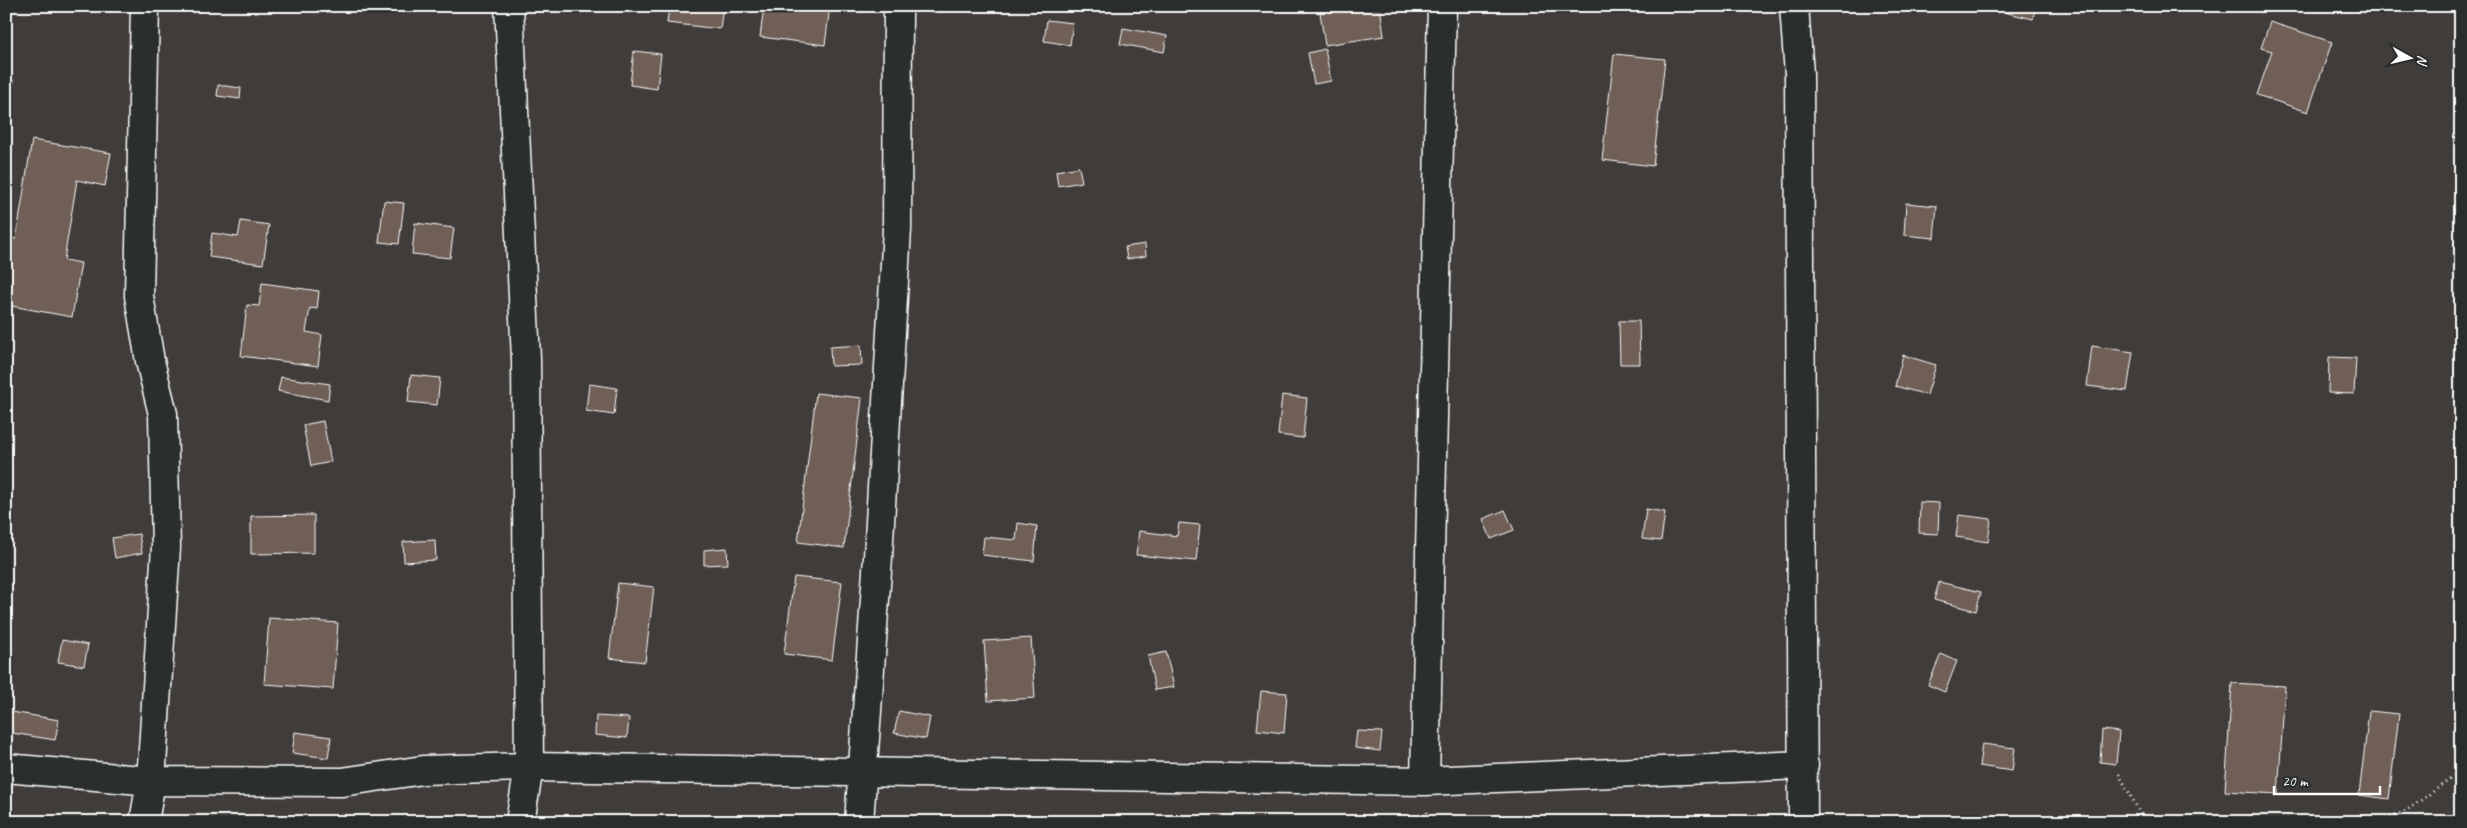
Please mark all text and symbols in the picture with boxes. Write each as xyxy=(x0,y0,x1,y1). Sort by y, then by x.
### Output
north arrow xyxy=(2384,32,2434,82)
text: N xyxy=(2413,54,2431,68)
scale bar xyxy=(2274,763,2381,795)
text: 20 m xyxy=(2282,772,2309,791)

